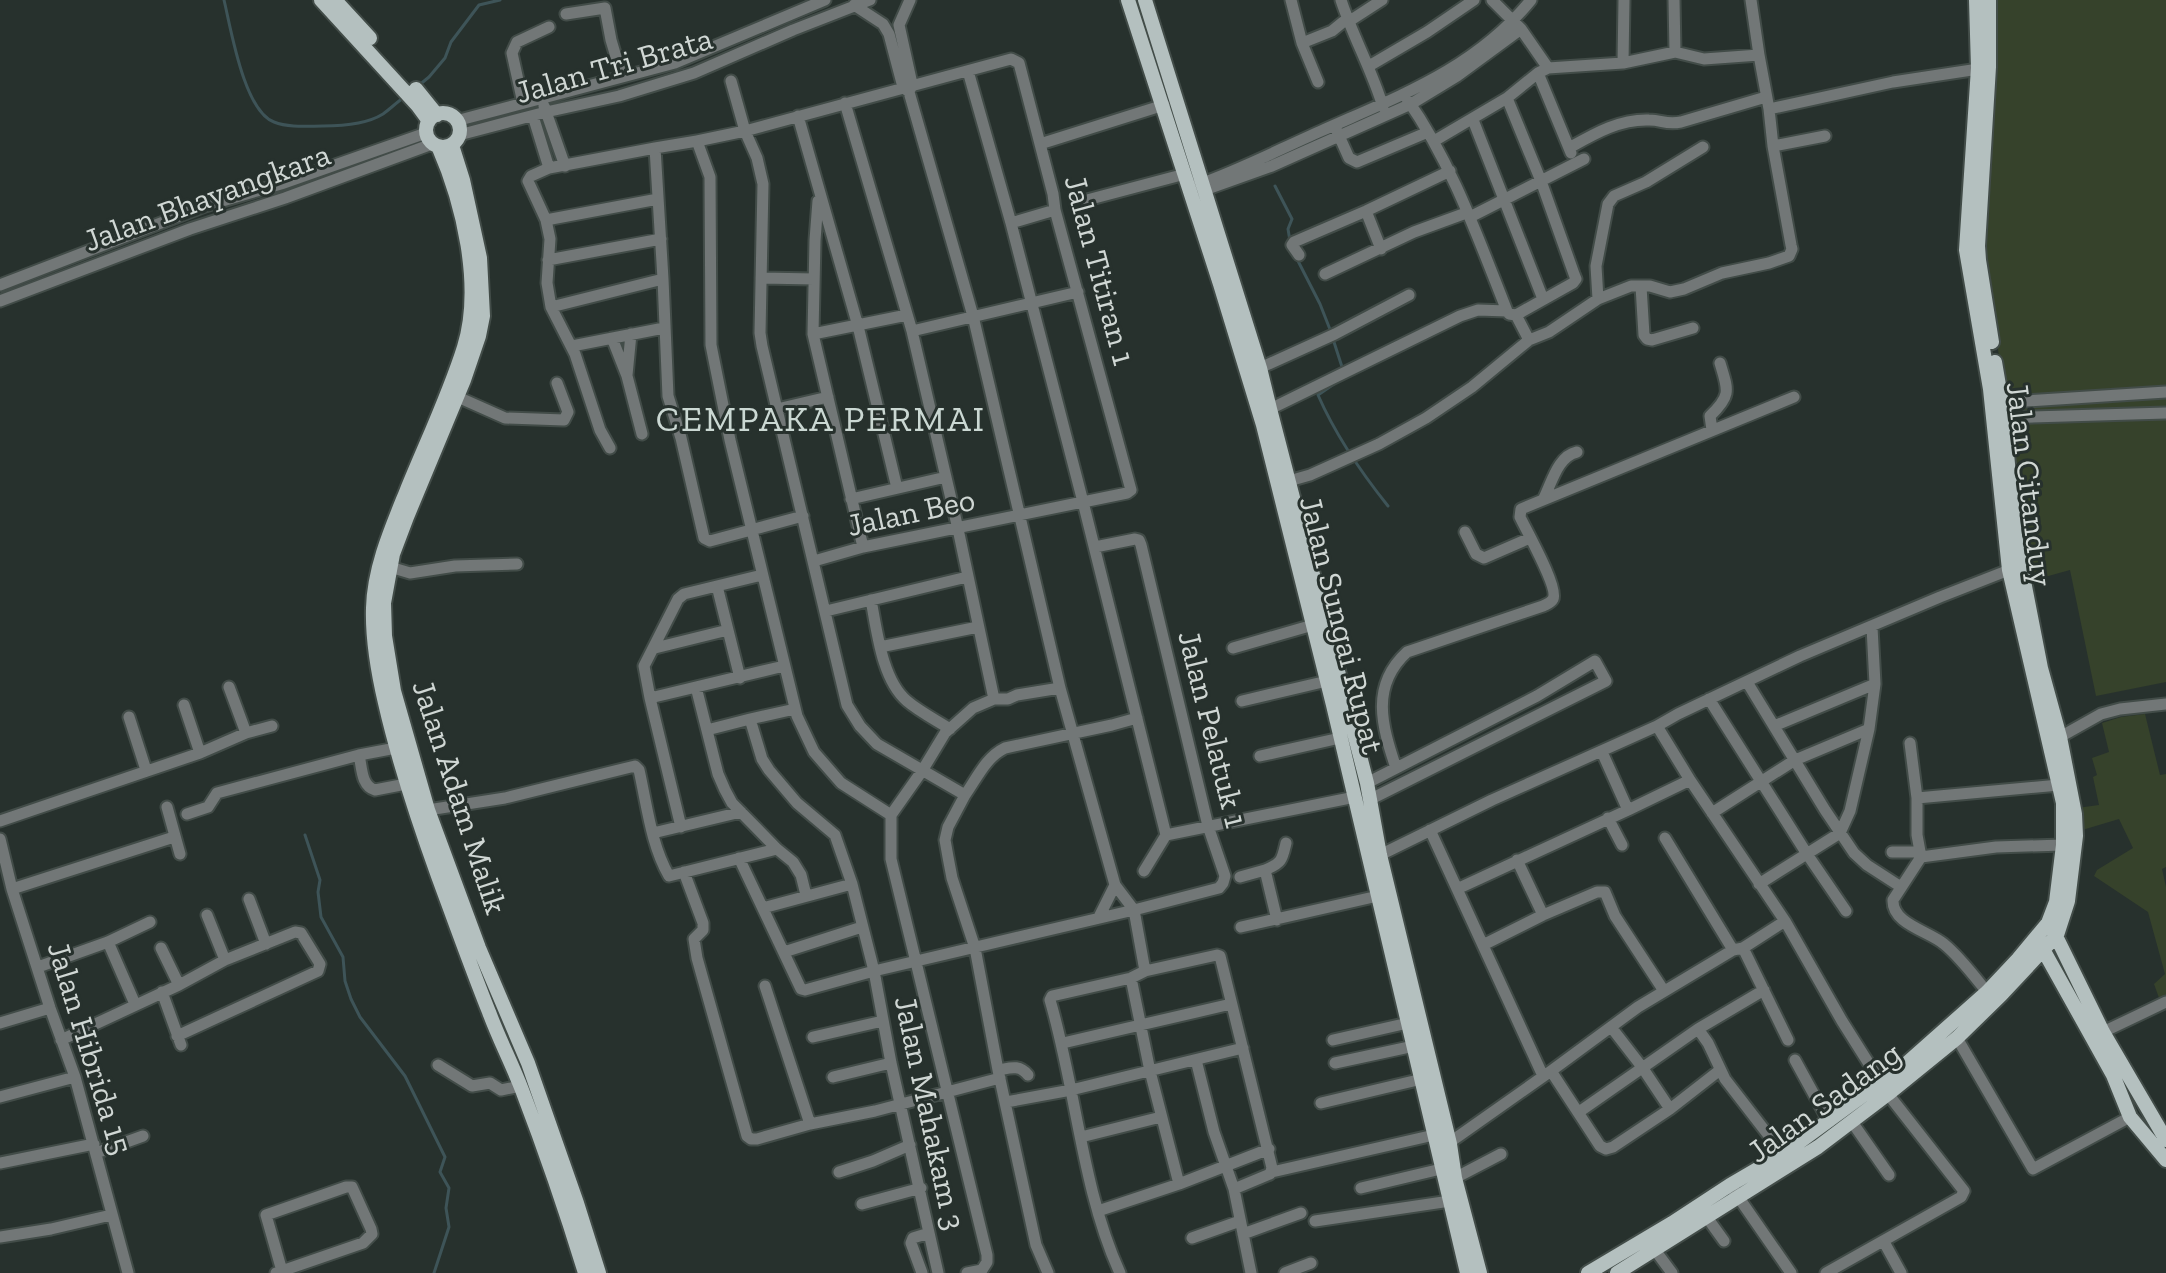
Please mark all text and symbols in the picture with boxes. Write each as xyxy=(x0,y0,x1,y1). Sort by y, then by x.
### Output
street label: Jalan Tri Brata xyxy=(511,19,717,111)
street label: Jalan Bhayangkara xyxy=(79,135,335,259)
street label: Jalan Titiran 1 xyxy=(1056,171,1144,369)
street label: Jalan Citanduy xyxy=(1999,380,2061,589)
district label: CEMPAKA PERMAI xyxy=(656,397,986,440)
street label: Jalan Beo xyxy=(844,480,978,544)
street label: Jalan Sungai Rupat xyxy=(1292,492,1392,758)
street label: Jalan Pelatuk 1 xyxy=(1170,627,1256,831)
street label: Jalan Adam Malik xyxy=(404,675,516,919)
street label: Jalan Hibrida 15 xyxy=(40,937,140,1159)
street label: Jalan Mahakam 3 xyxy=(887,993,973,1233)
street label: Jalan Sadang xyxy=(1740,1034,1908,1170)

